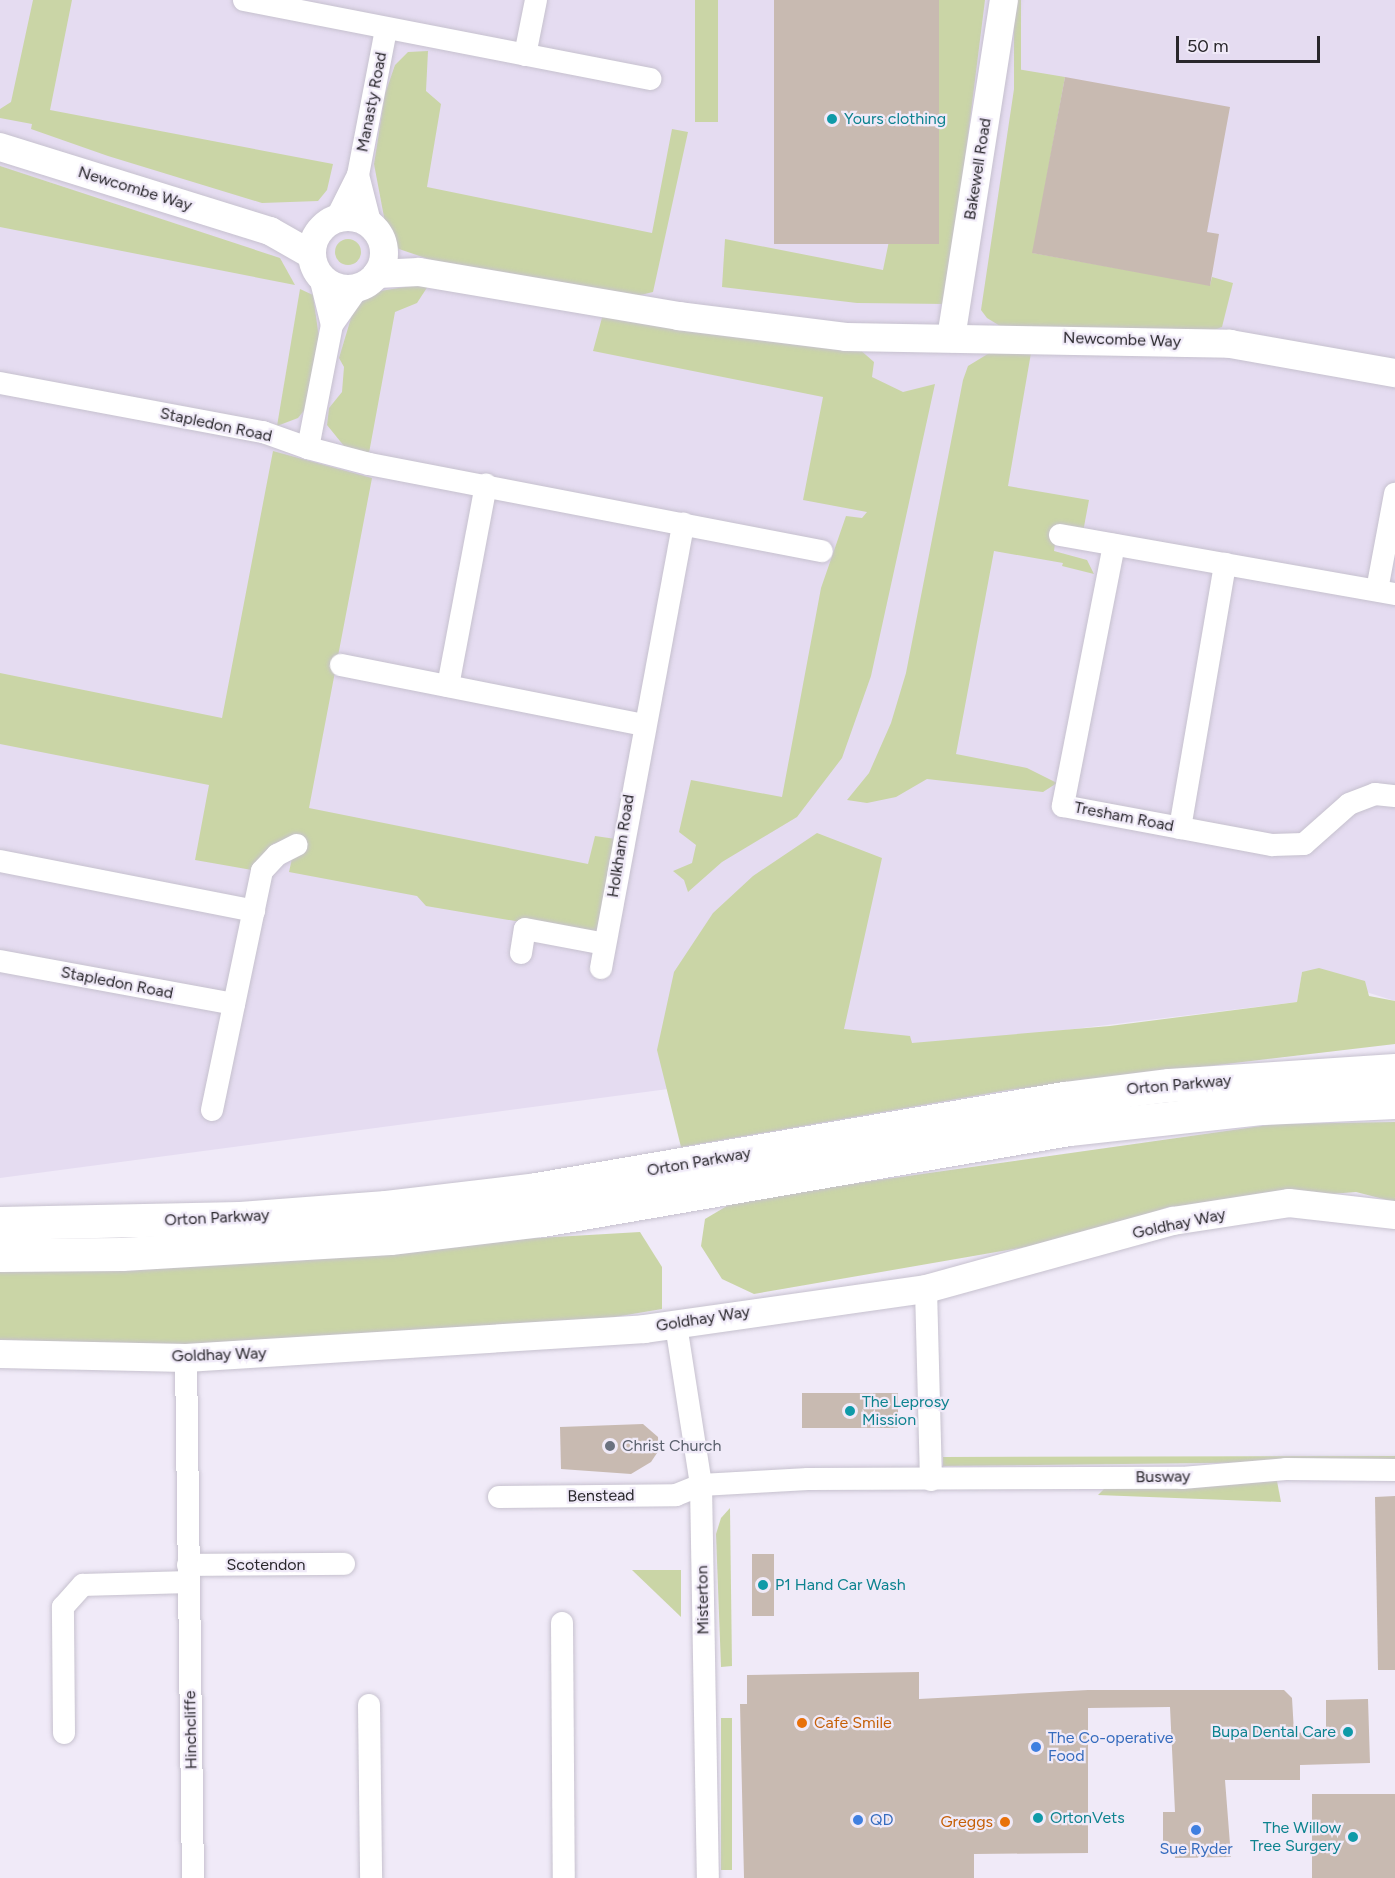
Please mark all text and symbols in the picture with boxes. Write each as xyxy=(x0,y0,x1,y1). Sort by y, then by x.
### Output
scale bar xyxy=(1179,24,1323,62)
text: 50 m xyxy=(1187,35,1229,57)
street label: Manasty Road xyxy=(353,50,391,154)
place label: Yours clothing xyxy=(844,109,946,129)
marker: Yours clothing xyxy=(825,112,839,126)
street label: Bakewell Road xyxy=(960,117,996,221)
street label: Newcombe Way xyxy=(76,163,194,215)
street label: Newcombe Way xyxy=(1063,328,1181,352)
street label: Stapledon Road xyxy=(158,404,274,446)
street label: Holkham Road xyxy=(603,793,639,899)
street label: Tresham Road xyxy=(1073,798,1175,836)
street label: Stapledon Road xyxy=(59,963,175,1003)
street label: Orton Parkway xyxy=(1126,1071,1232,1099)
street label: Orton Parkway xyxy=(646,1143,752,1181)
street label: Goldhay Way xyxy=(1131,1205,1227,1243)
street label: Orton Parkway xyxy=(164,1206,270,1230)
street label: Goldhay Way xyxy=(655,1302,751,1336)
street label: Goldhay Way xyxy=(171,1344,267,1366)
place label: The Leprosy Mission xyxy=(862,1392,950,1430)
marker: The Leprosy Mission xyxy=(843,1404,857,1418)
place label: Christ Church xyxy=(622,1436,721,1456)
marker: Christ Church xyxy=(603,1439,617,1453)
street label: Busway xyxy=(1135,1467,1191,1487)
street label: Benstead xyxy=(567,1486,635,1506)
street label: Scotendon xyxy=(226,1555,306,1575)
street label: Misterton xyxy=(693,1565,713,1635)
place label: P1 Hand Car Wash xyxy=(775,1575,906,1595)
marker: P1 Hand Car Wash xyxy=(756,1578,770,1592)
street label: Hinchcliffe xyxy=(181,1691,201,1769)
place label: Cafe Smile xyxy=(814,1713,892,1733)
marker: Cafe Smile xyxy=(795,1716,809,1730)
place label: Bupa Dental Care xyxy=(1212,1722,1336,1742)
marker: Bupa Dental Care xyxy=(1341,1725,1355,1739)
place label: The Co-operative Food xyxy=(1048,1728,1174,1766)
marker: The Co-operative Food xyxy=(1029,1740,1043,1754)
place label: OrtonVets xyxy=(1050,1808,1125,1828)
place label: QD xyxy=(870,1810,893,1830)
marker: OrtonVets xyxy=(1031,1811,1045,1825)
place label: Greggs xyxy=(940,1812,993,1832)
marker: QD xyxy=(851,1813,865,1827)
marker: Greggs xyxy=(998,1815,1012,1829)
place label: The Willow Tree Surgery xyxy=(1250,1818,1341,1856)
marker: Sue Ryder xyxy=(1189,1823,1203,1837)
marker: The Willow Tree Surgery xyxy=(1346,1830,1360,1844)
place label: Sue Ryder xyxy=(1159,1839,1233,1859)

